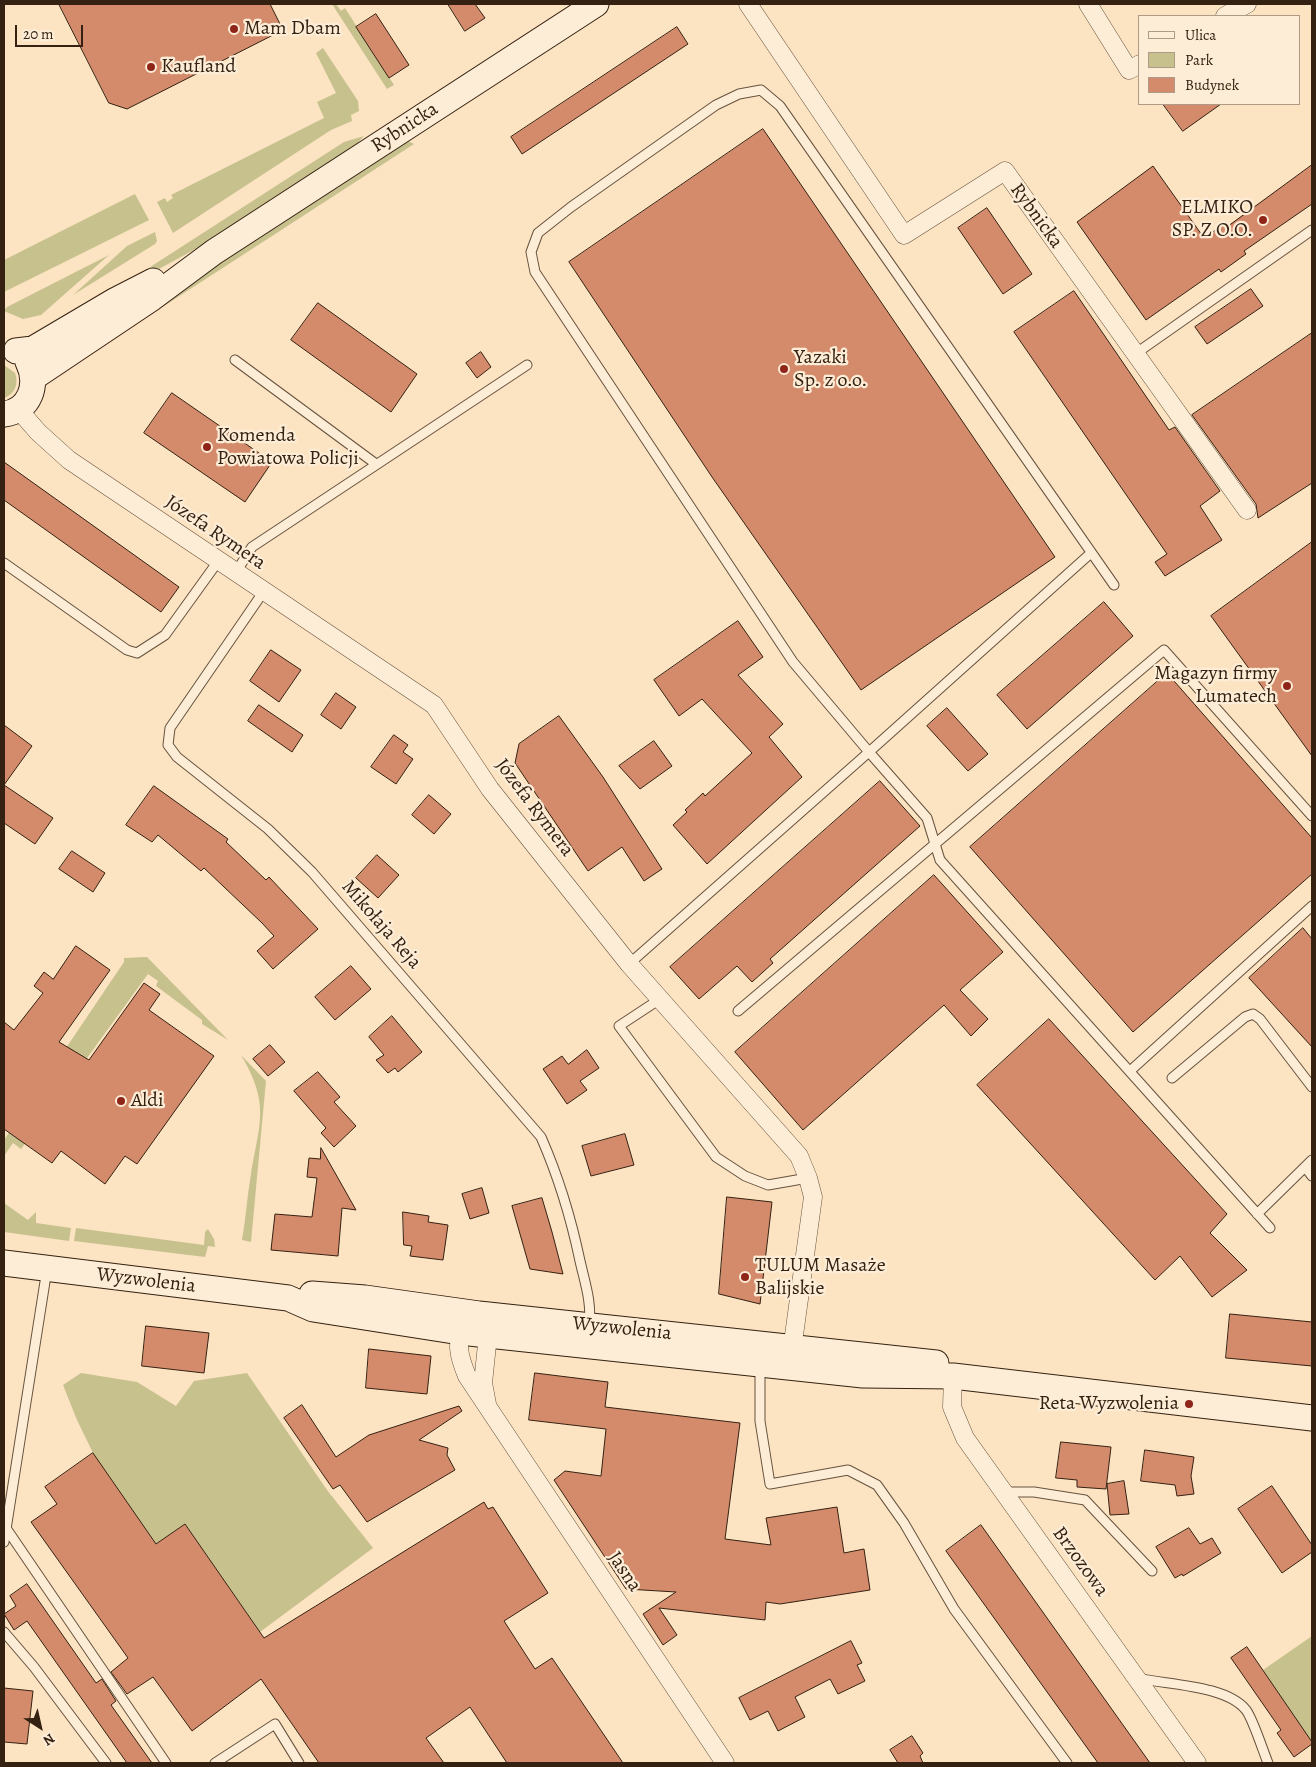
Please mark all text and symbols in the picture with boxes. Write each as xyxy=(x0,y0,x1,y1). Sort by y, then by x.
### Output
scale bar xyxy=(18,15,85,47)
legend xyxy=(1138,15,1301,105)
place label: Mam Dbam xyxy=(244,17,341,41)
marker: Mam Dbam xyxy=(228,23,240,35)
text: 20 m xyxy=(23,24,54,44)
text: Ulica xyxy=(1185,25,1216,45)
text: Park xyxy=(1185,50,1213,70)
place label: Kaufland xyxy=(161,55,236,79)
marker: Kaufland xyxy=(145,61,157,73)
text: Budynek xyxy=(1185,75,1239,95)
street label: Rybnicka xyxy=(367,98,443,158)
street label: Rybnicka xyxy=(1004,179,1068,253)
place label: ELMIKO SP. Z O.O. xyxy=(1172,196,1253,243)
marker: ELMIKO SP. Z O.O. xyxy=(1257,214,1269,226)
place label: Yazaki Sp. z o.o. xyxy=(794,346,867,393)
marker: Yazaki Sp. z o.o. xyxy=(778,363,790,375)
place label: Komenda Powiatowa Policji xyxy=(217,424,359,471)
marker: Komenda Powiatowa Policji xyxy=(201,441,213,453)
street label: Józefa Rymera xyxy=(160,490,270,576)
place label: Magazyn firmy Lumatech xyxy=(1154,662,1277,709)
marker: Magazyn firmy Lumatech xyxy=(1281,680,1293,692)
street label: Józefa Rymera xyxy=(489,754,579,862)
street label: Mikołaja Reja xyxy=(336,876,426,974)
place label: Aldi xyxy=(131,1089,164,1113)
marker: Aldi xyxy=(115,1095,127,1107)
place label: TULUM Masaże Balijskie xyxy=(755,1254,886,1301)
street label: Wyzwolenia xyxy=(95,1263,197,1299)
marker: TULUM Masaże Balijskie xyxy=(739,1271,751,1283)
street label: Wyzwolenia xyxy=(571,1312,673,1346)
place label: Reta Wyzwolenia xyxy=(1039,1392,1179,1416)
marker: Reta Wyzwolenia xyxy=(1183,1398,1195,1410)
street label: Brzozowa xyxy=(1047,1522,1113,1602)
street label: Jasna xyxy=(602,1547,646,1597)
north arrow xyxy=(15,1702,65,1752)
text: N xyxy=(39,1729,59,1750)

